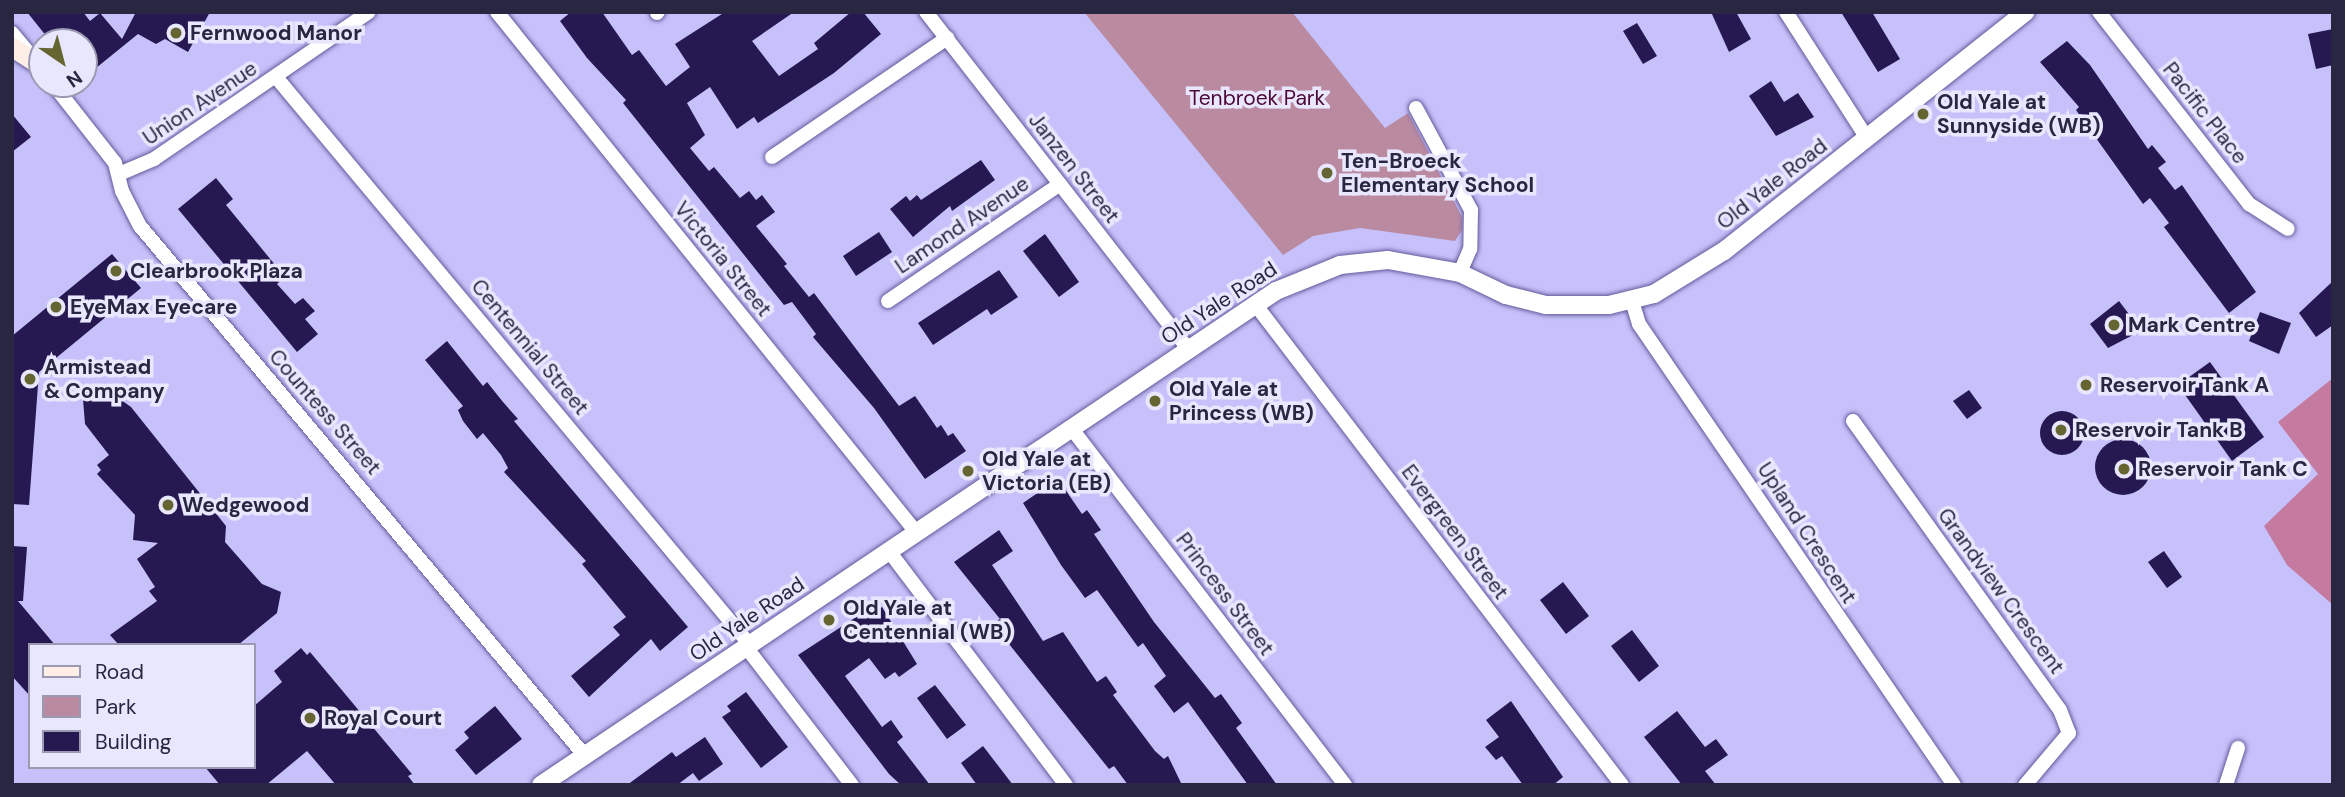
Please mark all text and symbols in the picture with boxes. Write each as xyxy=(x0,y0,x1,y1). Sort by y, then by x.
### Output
place label: Fernwood Manor xyxy=(190,20,362,46)
marker: Fernwood Manor xyxy=(168,25,184,41)
north arrow xyxy=(28,28,98,98)
street label: Union Avenue xyxy=(138,56,262,150)
street label: Pacific Place xyxy=(2158,57,2252,169)
text: N xyxy=(61,65,87,93)
park label: Tenbroek Park xyxy=(1189,85,1325,111)
place label: Old Yale at Sunnyside (WB) xyxy=(1937,89,2100,139)
marker: Old Yale at Sunnyside (WB) xyxy=(1915,106,1931,122)
street label: Janzen Street xyxy=(1023,108,1125,228)
street label: Old Yale Road xyxy=(1712,133,1832,235)
place label: Ten-Broeck Elementary School xyxy=(1341,148,1534,198)
marker: Ten-Broeck Elementary School xyxy=(1319,165,1335,181)
street label: Lamond Avenue xyxy=(890,171,1034,279)
street label: Victoria Street xyxy=(669,196,777,322)
street label: Old Yale Road xyxy=(1156,256,1282,350)
place label: Clearbrook Plaza xyxy=(130,258,303,284)
marker: Clearbrook Plaza xyxy=(108,263,124,279)
street label: Centennial Street xyxy=(466,274,594,420)
place label: EyeMax Eyecare xyxy=(70,294,237,320)
marker: EyeMax Eyecare xyxy=(48,299,64,315)
place label: Mark Centre xyxy=(2128,312,2256,338)
marker: Mark Centre xyxy=(2106,317,2122,333)
street label: Countess Street xyxy=(264,344,386,480)
place label: Armistead & Company xyxy=(44,354,165,404)
marker: Armistead & Company xyxy=(22,371,38,387)
place label: Reservoir Tank A xyxy=(2100,372,2269,398)
place label: Old Yale at Princess (WB) xyxy=(1169,376,1314,426)
marker: Reservoir Tank A xyxy=(2078,377,2094,393)
marker: Old Yale at Princess (WB) xyxy=(1147,393,1163,409)
place label: Reservoir Tank B xyxy=(2075,417,2243,443)
marker: Reservoir Tank B xyxy=(2053,422,2069,438)
place label: Old Yale at Victoria (EB) xyxy=(982,446,1111,496)
place label: Reservoir Tank C xyxy=(2138,456,2308,482)
street label: Upland Crescent xyxy=(1752,458,1862,608)
street label: Evergreen Street xyxy=(1396,460,1514,604)
marker: Reservoir Tank C xyxy=(2116,461,2132,477)
marker: Old Yale at Victoria (EB) xyxy=(960,463,976,479)
place label: Wedgewood xyxy=(182,492,309,518)
marker: Wedgewood xyxy=(160,497,176,513)
street label: Grandview Crescent xyxy=(1932,503,2070,679)
street label: Princess Street xyxy=(1171,528,1279,660)
street label: Old Yale Road xyxy=(685,571,809,667)
place label: Old Yale at Centennial (WB) xyxy=(843,595,1012,645)
marker: Old Yale at Centennial (WB) xyxy=(821,612,837,628)
legend xyxy=(28,643,256,769)
text: Road xyxy=(95,658,144,686)
text: Park xyxy=(95,693,136,721)
place label: Royal Court xyxy=(324,705,442,731)
marker: Royal Court xyxy=(302,710,318,726)
text: Building xyxy=(95,728,171,756)

